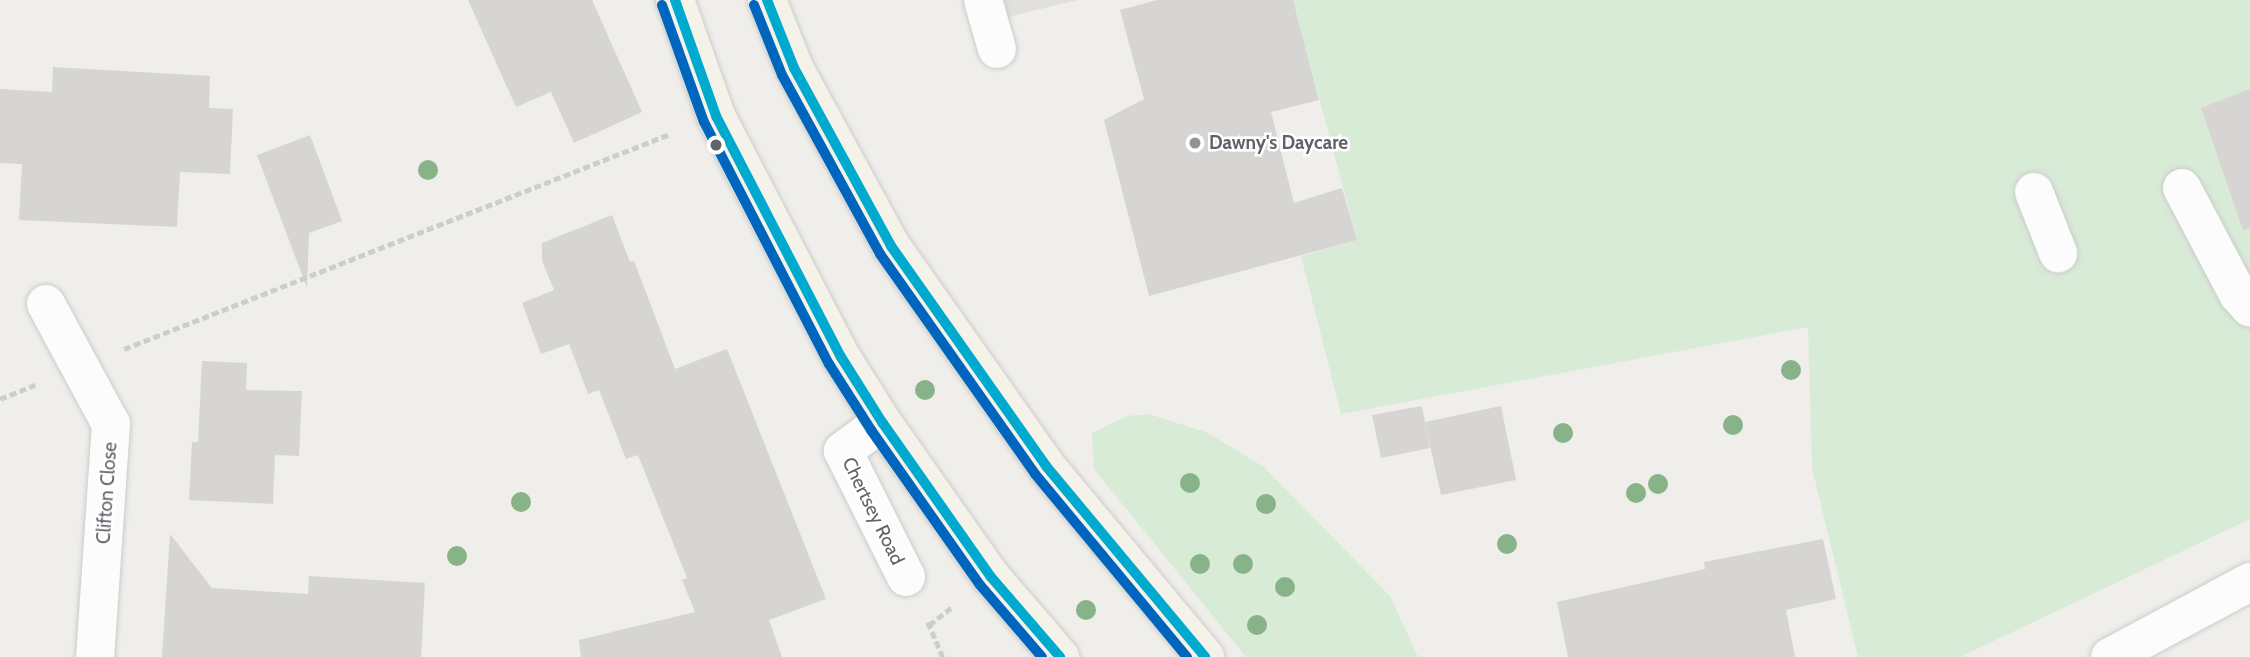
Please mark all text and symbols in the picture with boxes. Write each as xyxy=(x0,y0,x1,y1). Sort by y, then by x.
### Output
place label: Dawny's Daycare xyxy=(1209,132,1348,154)
marker: Dawny's Daycare xyxy=(1187,135,1203,151)
unlabelled marker xyxy=(709,138,723,152)
street label: Clifton Close xyxy=(92,441,122,545)
street label: Chertsey Road xyxy=(837,454,909,568)

